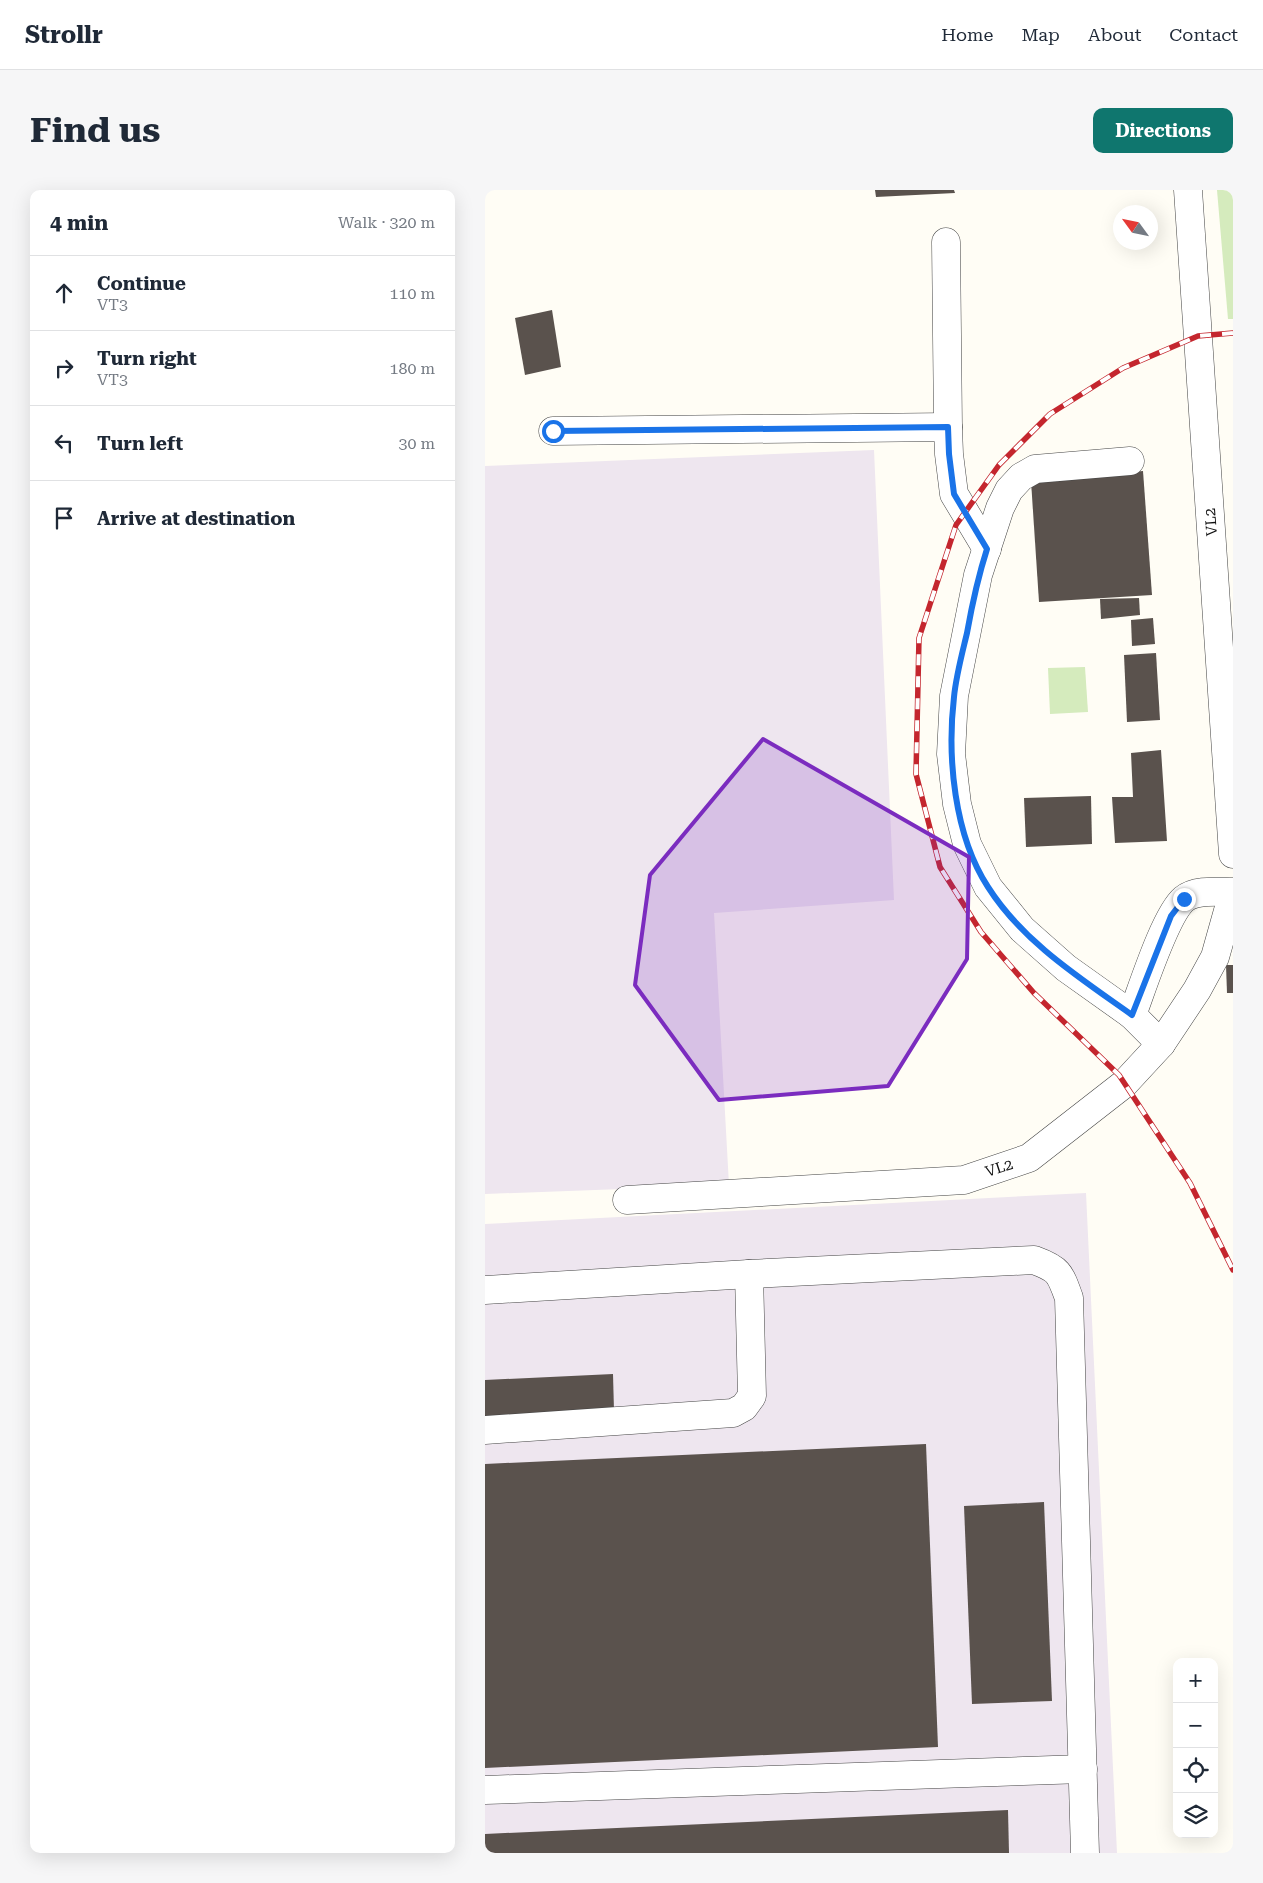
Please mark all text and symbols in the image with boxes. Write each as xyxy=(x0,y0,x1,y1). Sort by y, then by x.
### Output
text: Strollr xyxy=(25,21,103,49)
text: Home xyxy=(941,24,993,45)
text: Map xyxy=(1021,24,1060,45)
text: About xyxy=(1088,24,1141,45)
text: Contact xyxy=(1169,24,1238,45)
button: Directions xyxy=(1093,108,1233,153)
text: Find us xyxy=(30,110,160,151)
north arrow xyxy=(1113,205,1158,250)
text: 4 min xyxy=(50,211,108,235)
text: Walk · 320 m xyxy=(338,213,435,232)
text: Continue xyxy=(97,272,186,295)
icon: ahead xyxy=(50,279,78,307)
text: 110 m xyxy=(389,284,435,303)
text: VT3 xyxy=(97,295,128,314)
text: Turn right xyxy=(97,347,197,370)
icon: right xyxy=(50,354,78,382)
text: 180 m xyxy=(389,359,435,378)
text: VT3 xyxy=(97,370,128,389)
route start xyxy=(542,420,565,443)
icon: left xyxy=(50,429,78,457)
text: Turn left xyxy=(97,432,183,455)
text: 30 m xyxy=(398,434,435,453)
icon: arrive xyxy=(50,504,78,532)
text: Arrive at destination xyxy=(97,507,295,530)
street label: VL2 xyxy=(1201,507,1221,537)
route end xyxy=(1173,888,1196,911)
street label: VL2 xyxy=(983,1155,1015,1181)
map controls xyxy=(1173,1658,1218,1838)
button: + xyxy=(1173,1658,1218,1703)
button: − xyxy=(1173,1703,1218,1748)
button: locate xyxy=(1173,1748,1218,1793)
button: layers xyxy=(1173,1793,1218,1838)

